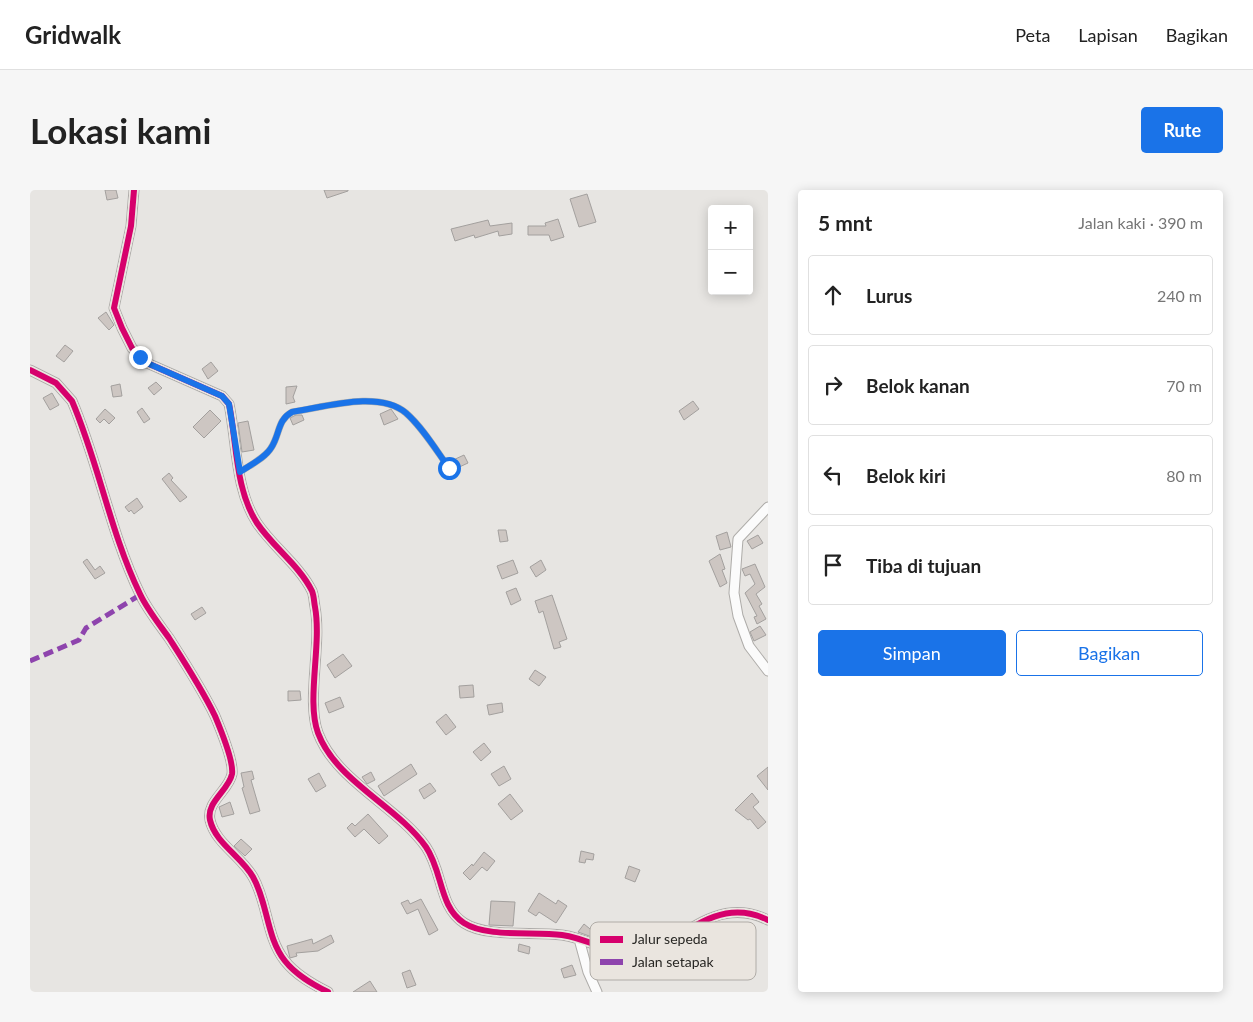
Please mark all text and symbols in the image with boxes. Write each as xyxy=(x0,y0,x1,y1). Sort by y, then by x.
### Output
text: Gridwalk xyxy=(25,20,121,49)
text: Peta xyxy=(1015,24,1050,46)
text: Lapisan xyxy=(1078,24,1138,46)
text: Bagikan xyxy=(1166,24,1228,46)
button: Rute xyxy=(1141,107,1223,153)
text: Lokasi kami xyxy=(30,109,211,151)
map controls xyxy=(708,205,753,295)
button: + xyxy=(708,205,753,250)
text: 5 mnt xyxy=(818,210,872,235)
text: Jalan kaki · 390 m xyxy=(1078,213,1203,232)
button: − xyxy=(708,250,753,295)
icon: ahead xyxy=(819,281,847,309)
text: Lurus xyxy=(866,284,912,307)
text: 240 m xyxy=(1157,286,1202,305)
route end xyxy=(129,346,152,369)
icon: right xyxy=(819,371,847,399)
text: Belok kanan xyxy=(866,374,970,397)
text: 70 m xyxy=(1166,376,1202,395)
route start xyxy=(438,457,461,480)
icon: left xyxy=(819,461,847,489)
text: Belok kiri xyxy=(866,464,946,487)
text: 80 m xyxy=(1166,466,1202,485)
icon: arrive xyxy=(819,551,847,579)
text: Tiba di tujuan xyxy=(866,554,981,577)
button: Simpan xyxy=(818,630,1006,676)
button: Bagikan xyxy=(1016,630,1203,676)
legend xyxy=(590,922,756,980)
text: Jalur sepeda xyxy=(632,930,708,947)
text: Jalan setapak xyxy=(632,953,714,970)

